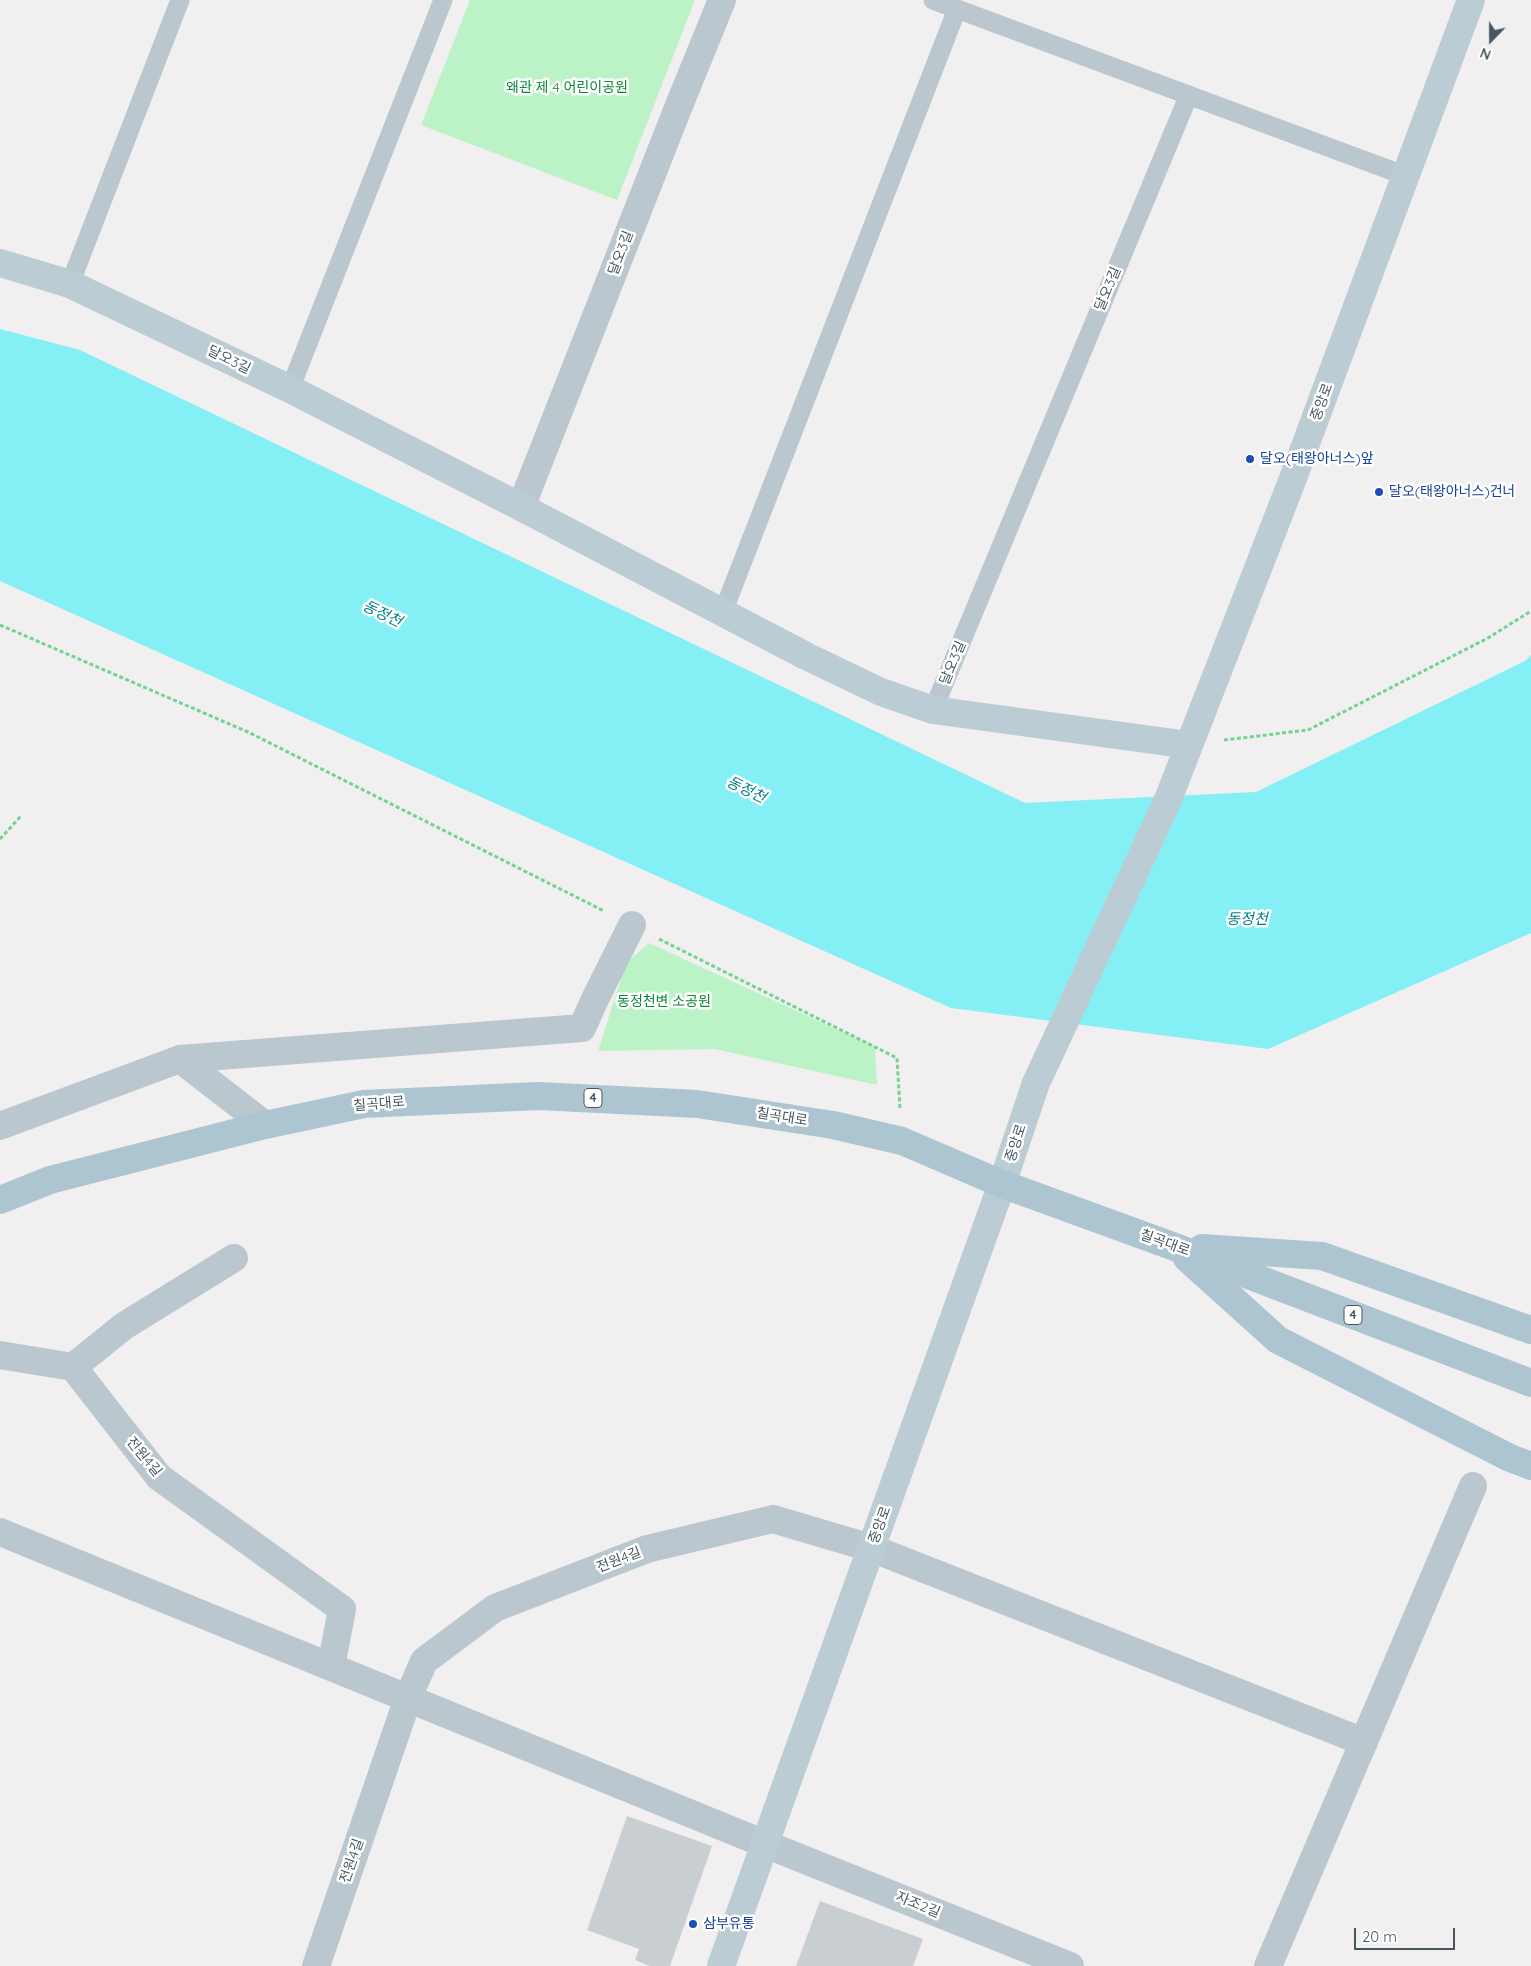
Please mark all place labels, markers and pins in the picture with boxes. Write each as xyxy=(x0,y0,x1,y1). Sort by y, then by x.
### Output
place label: 달오(태왕아너스)앞 xyxy=(1260,451,1374,467)
marker: 달오(태왕아너스)앞 xyxy=(1244,453,1256,465)
place label: 달오(태왕아너스)건너 xyxy=(1389,484,1515,500)
marker: 달오(태왕아너스)건너 xyxy=(1373,486,1385,498)
place label: 삼부유통 xyxy=(703,1916,755,1932)
marker: 삼부유통 xyxy=(687,1918,699,1930)

